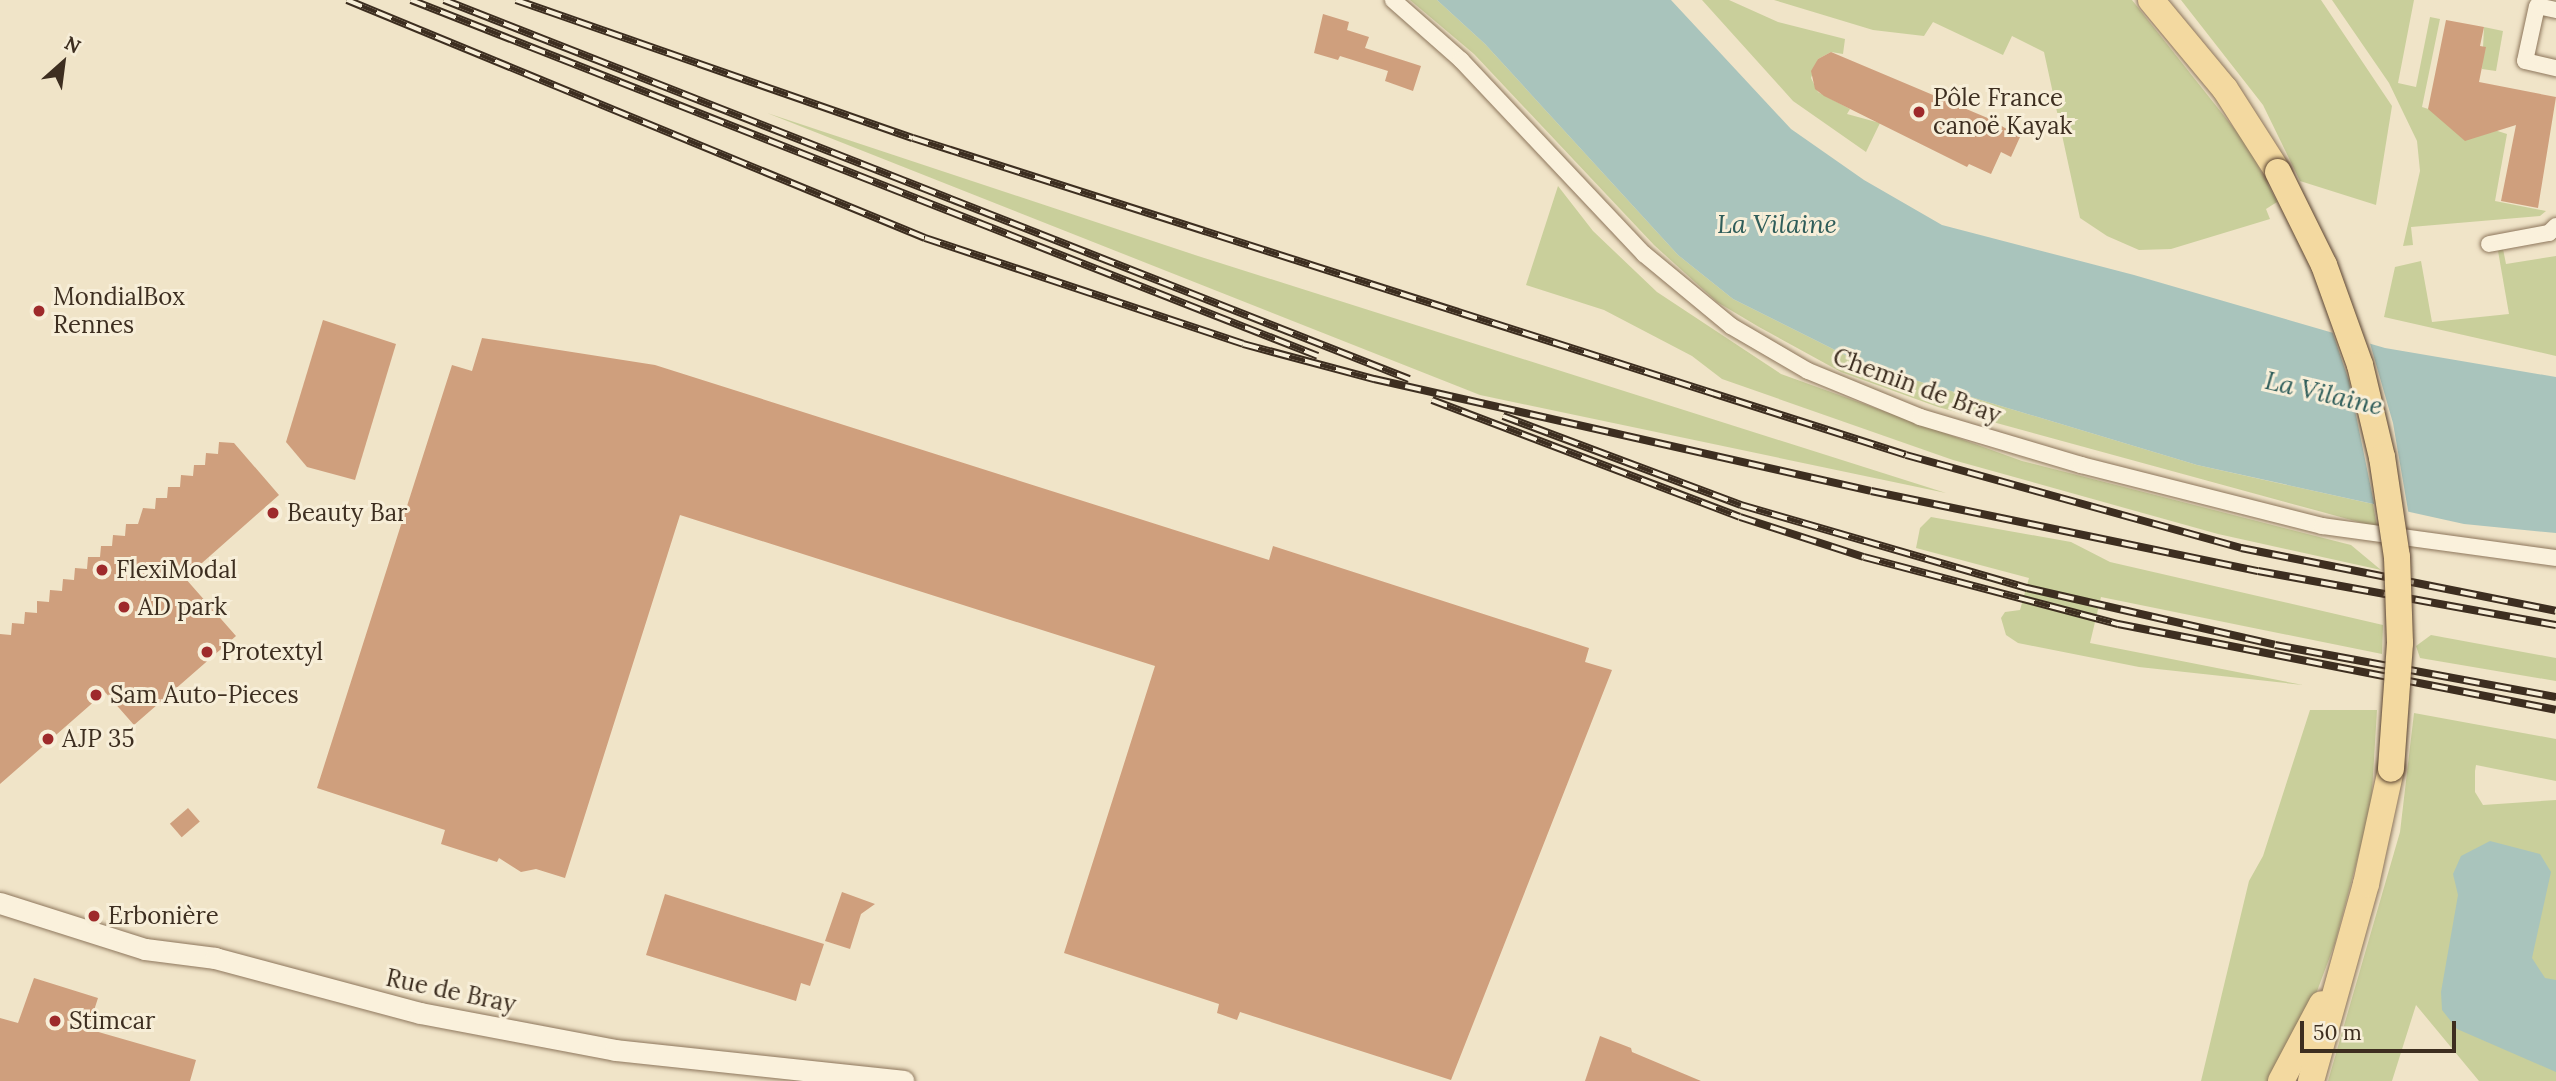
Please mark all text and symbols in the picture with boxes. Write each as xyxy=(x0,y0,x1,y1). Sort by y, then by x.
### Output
north arrow xyxy=(28,28,98,98)
text: N xyxy=(61,30,85,59)
place label: Pôle France canoë Kayak xyxy=(1933,84,2073,140)
marker: Pôle France canoë Kayak xyxy=(1911,104,1927,120)
water label: La Vilaine xyxy=(1717,208,1837,240)
place label: MondialBox Rennes xyxy=(53,283,185,339)
marker: MondialBox Rennes xyxy=(31,303,47,319)
street label: Chemin de Bray xyxy=(1829,342,2005,430)
water label: La Vilaine xyxy=(2262,364,2386,422)
place label: Beauty Bar xyxy=(287,499,407,527)
marker: Beauty Bar xyxy=(265,505,281,521)
place label: FlexiModal xyxy=(116,556,237,584)
marker: FlexiModal xyxy=(94,562,110,578)
place label: AD park xyxy=(138,593,227,621)
marker: AD park xyxy=(116,599,132,615)
place label: Protextyl xyxy=(221,638,323,666)
marker: Protextyl xyxy=(199,644,215,660)
place label: Sam Auto-Pieces xyxy=(110,681,299,709)
marker: Sam Auto-Pieces xyxy=(88,687,104,703)
place label: AJP 35 xyxy=(62,725,134,753)
marker: AJP 35 xyxy=(40,731,56,747)
place label: Erbonière xyxy=(108,902,219,930)
marker: Erbonière xyxy=(86,908,102,924)
street label: Rue de Bray xyxy=(383,963,519,1019)
place label: Stimcar xyxy=(69,1007,155,1035)
scale bar xyxy=(2304,1007,2460,1052)
marker: Stimcar xyxy=(47,1013,63,1029)
text: 50 m xyxy=(2313,1019,2362,1046)

